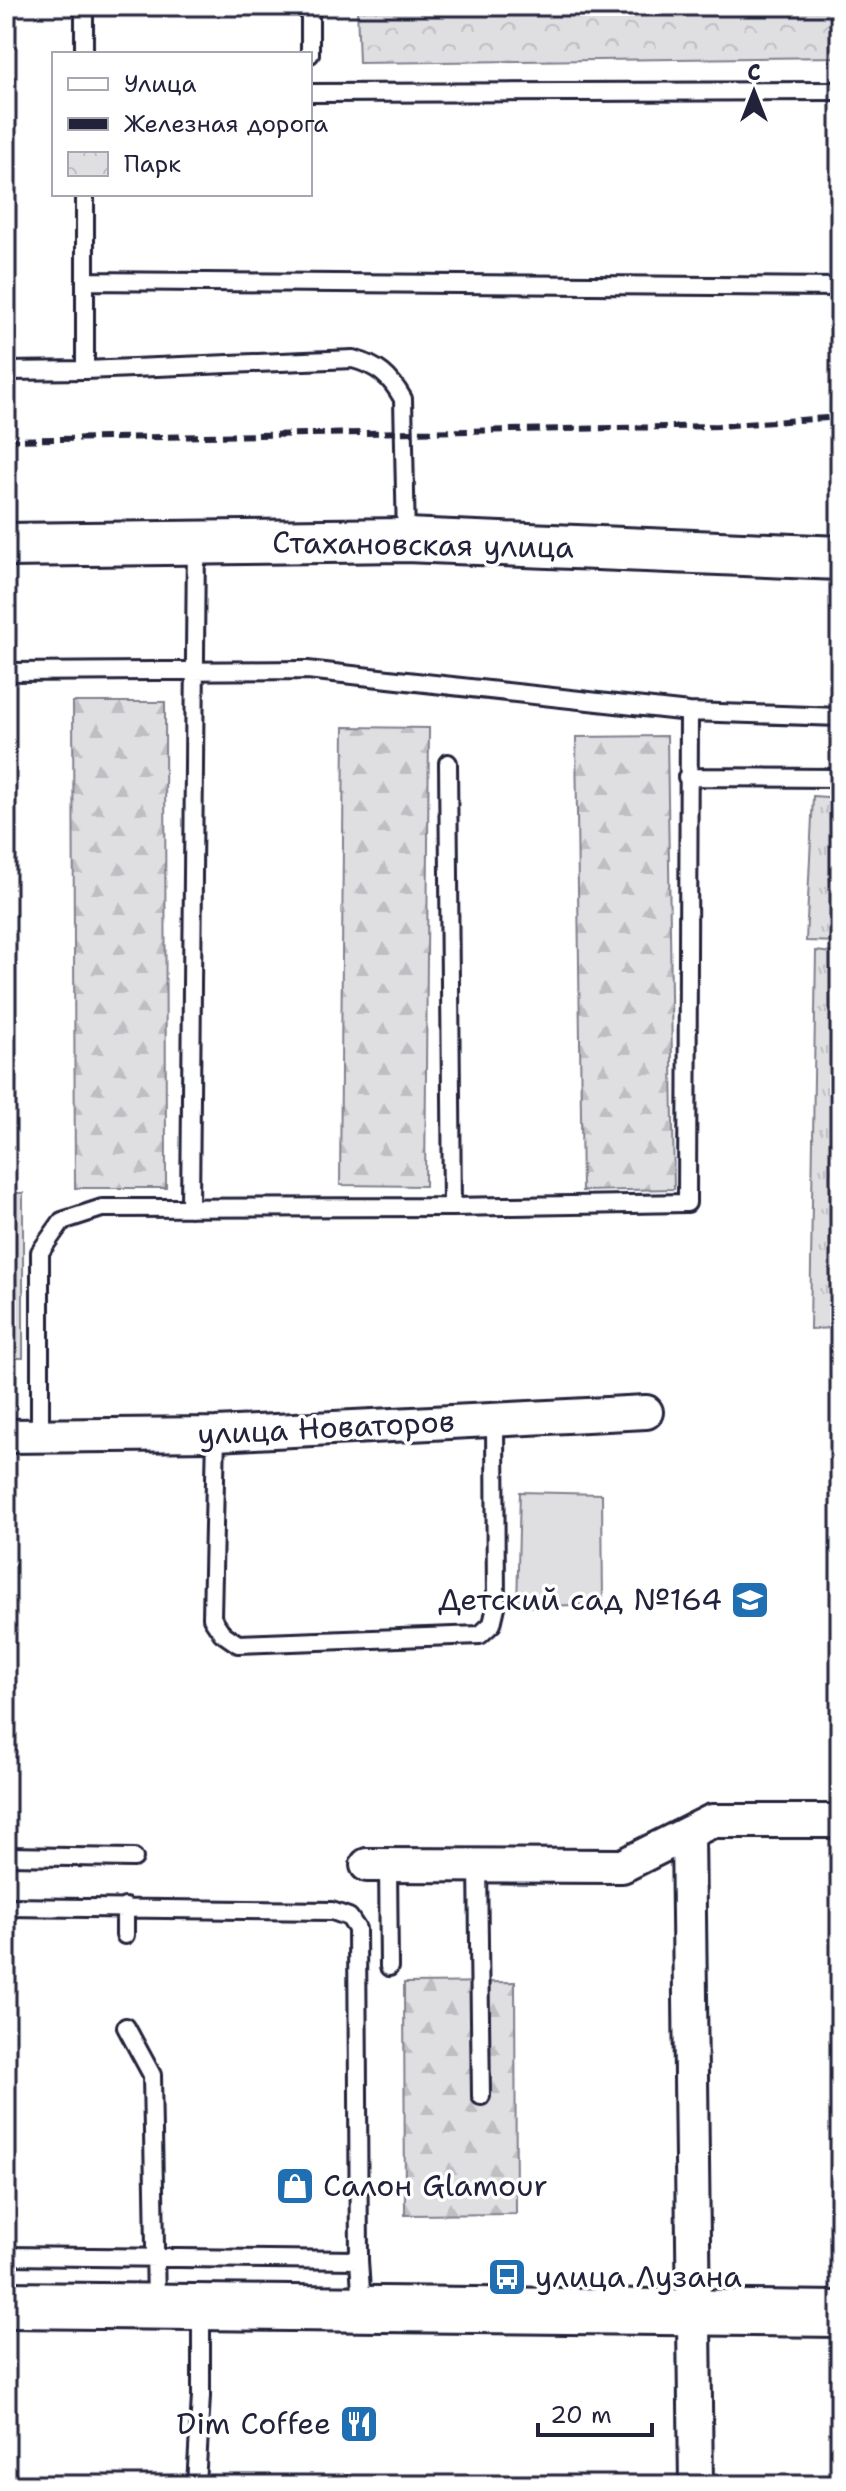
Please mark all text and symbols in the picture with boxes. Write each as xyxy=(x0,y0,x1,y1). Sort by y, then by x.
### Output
legend xyxy=(52,52,312,196)
north arrow xyxy=(714,52,794,132)
text: С xyxy=(747,58,761,87)
text: Улица xyxy=(124,68,197,100)
text: Железная дорога xyxy=(124,108,328,140)
text: Парк xyxy=(124,148,181,180)
street label: Стахановская улица xyxy=(272,521,574,568)
street label: улица Новаторов xyxy=(196,1400,456,1455)
place label: Детский сад №164 xyxy=(438,1579,722,1620)
school or university icon: Детский сад №164 xyxy=(729,1579,771,1621)
shop icon: Салон Glamour xyxy=(274,2165,316,2207)
place label: Салон Glamour xyxy=(323,2165,548,2206)
bus stop icon: улица Лузана xyxy=(486,2256,528,2298)
place label: улица Лузана xyxy=(535,2256,742,2297)
scale bar xyxy=(538,2387,652,2437)
text: 20 m xyxy=(550,2399,612,2431)
place label: Dim Coffee xyxy=(177,2403,331,2444)
restaurant icon: Dim Coffee xyxy=(338,2403,380,2445)

